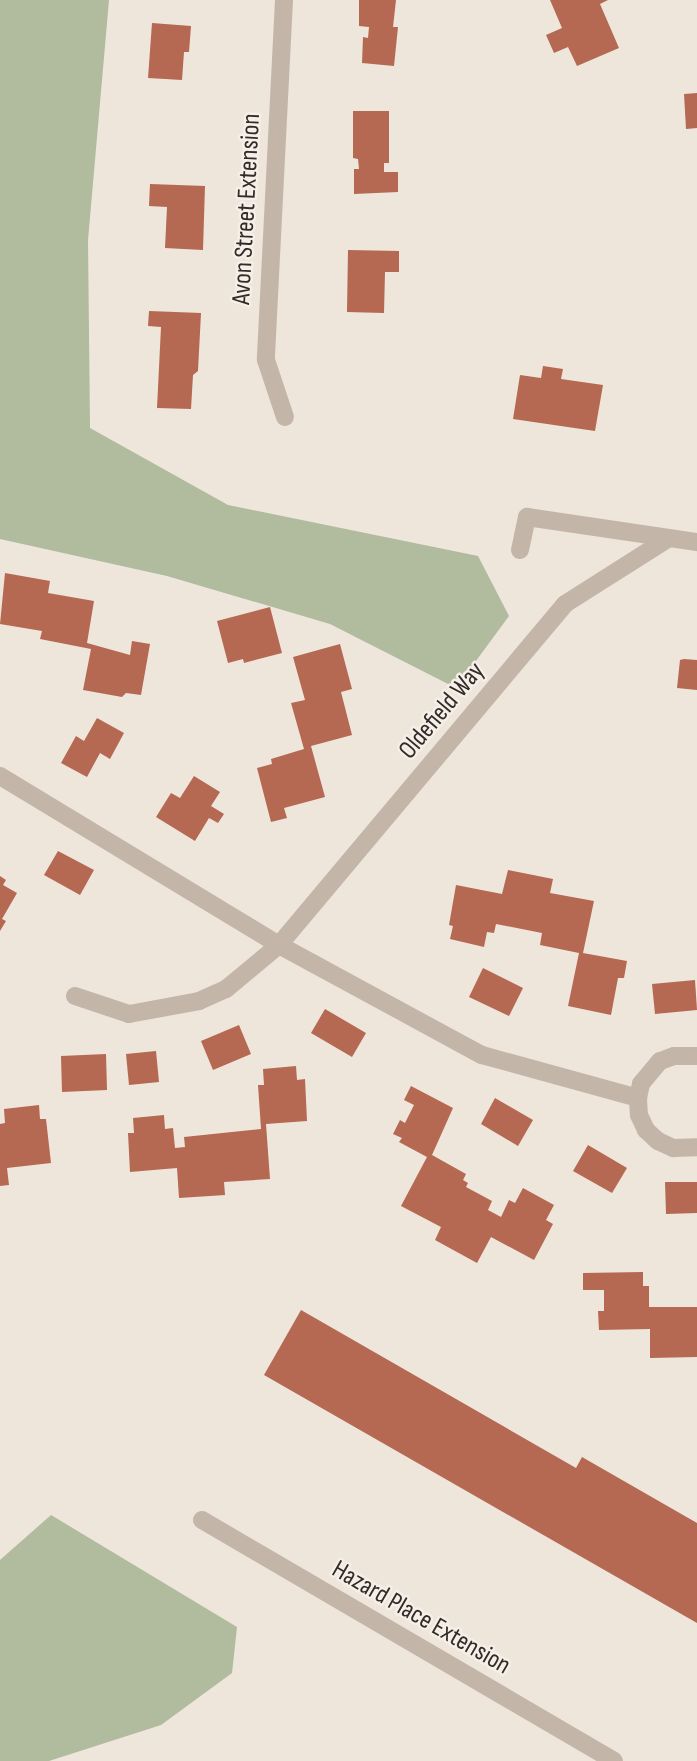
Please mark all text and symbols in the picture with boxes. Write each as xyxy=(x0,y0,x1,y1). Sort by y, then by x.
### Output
street label: Avon Street Extension xyxy=(226,113,268,305)
street label: Oldefield Way xyxy=(393,656,491,766)
street label: Hazard Place Extension xyxy=(326,1554,516,1682)

